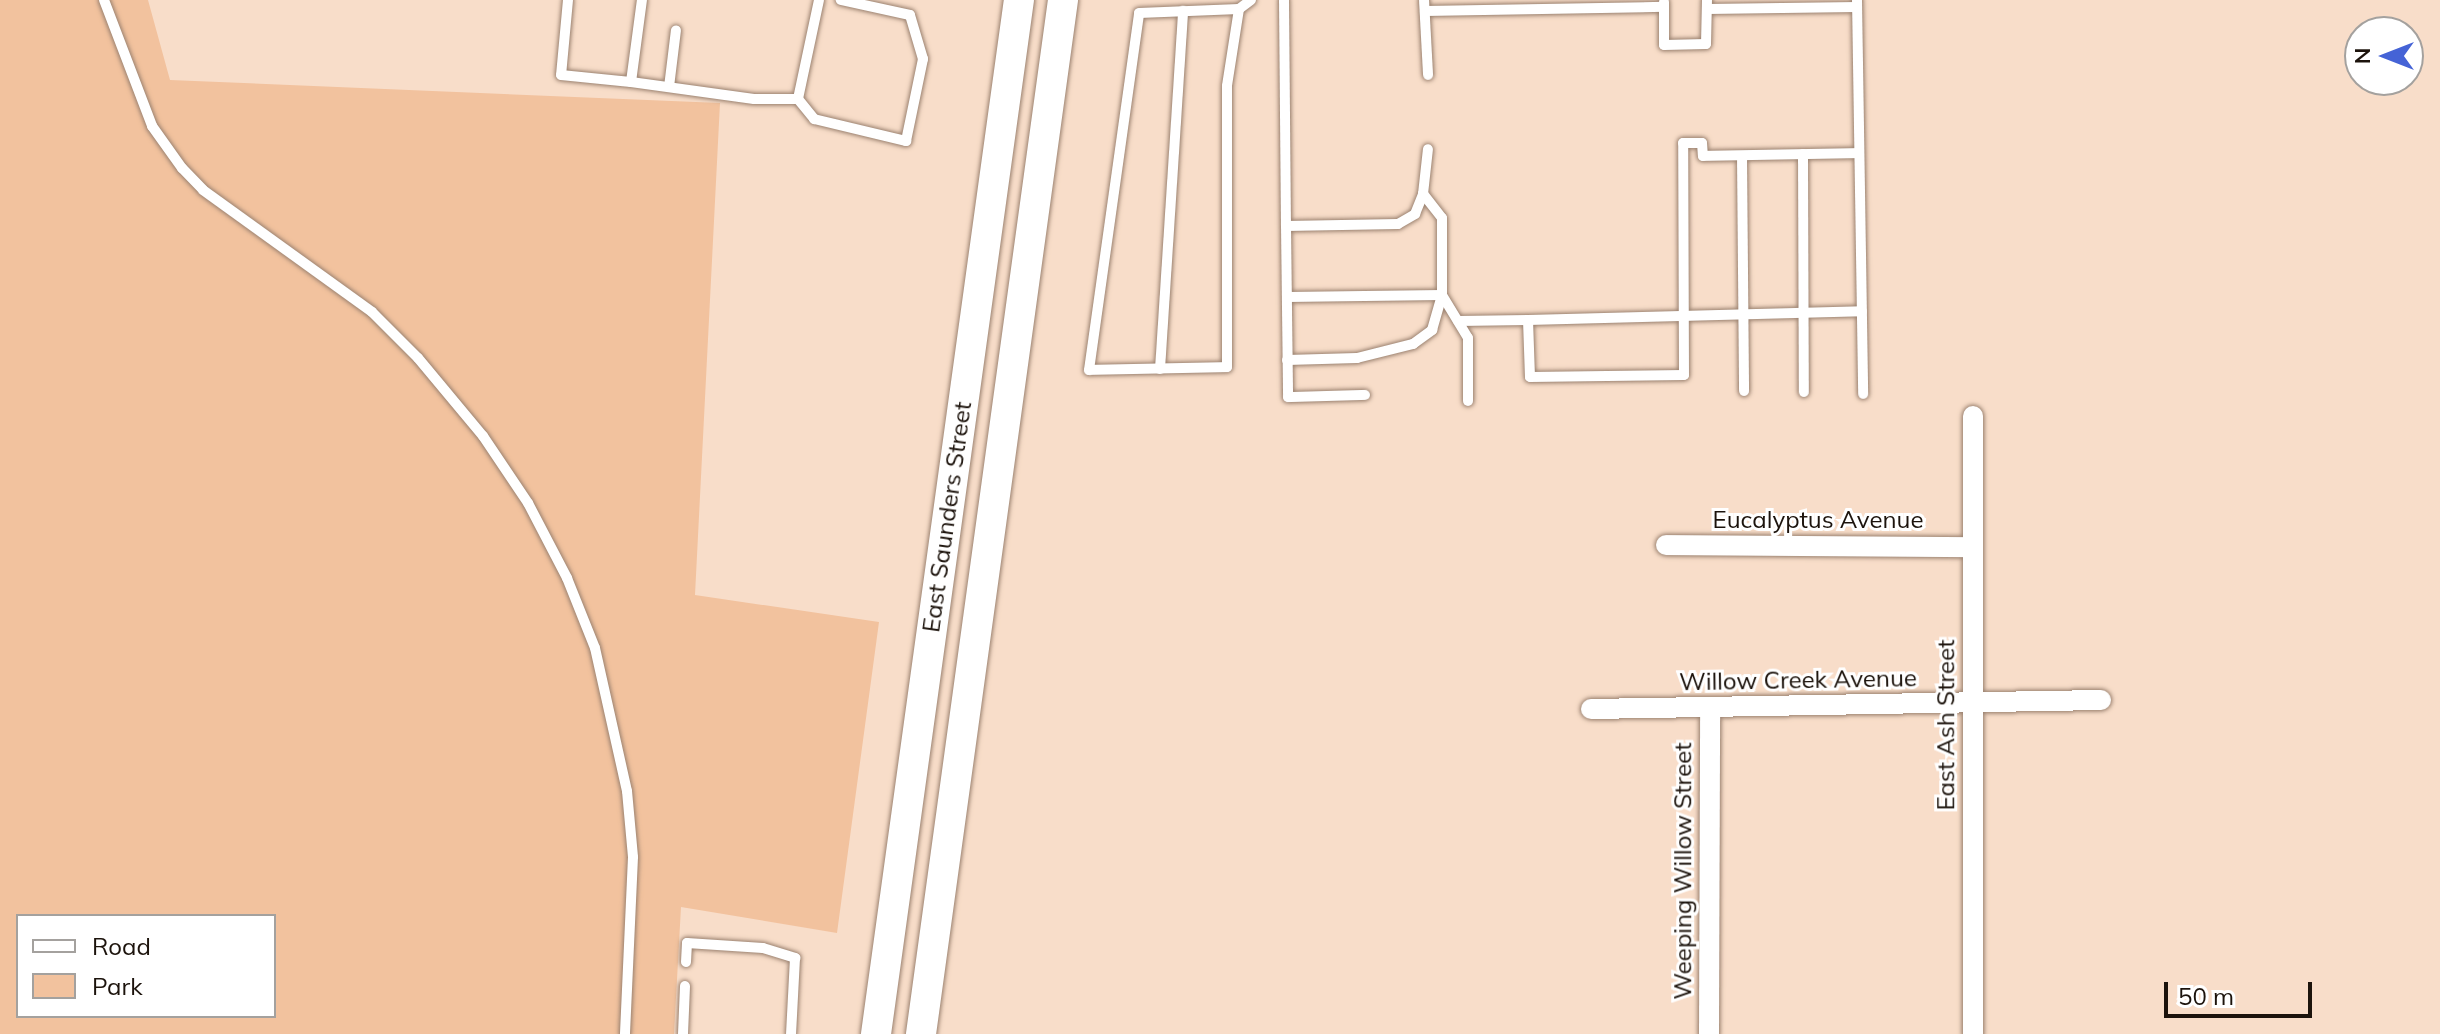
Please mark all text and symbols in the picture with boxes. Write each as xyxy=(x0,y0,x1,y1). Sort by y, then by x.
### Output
north arrow xyxy=(2344,16,2424,96)
text: N xyxy=(2348,48,2376,64)
street label: East Saunders Street xyxy=(917,400,977,634)
street label: Eucalyptus Avenue xyxy=(1713,506,1923,534)
street label: East Ash Street xyxy=(1932,640,1960,810)
street label: Willow Creek Avenue xyxy=(1679,664,1917,696)
street label: Weeping Willow Street xyxy=(1669,742,1697,1000)
legend xyxy=(16,914,276,1018)
text: Road xyxy=(92,931,151,961)
scale bar xyxy=(2168,966,2316,1016)
text: Park xyxy=(92,971,143,1001)
text: 50 m xyxy=(2178,981,2234,1011)

